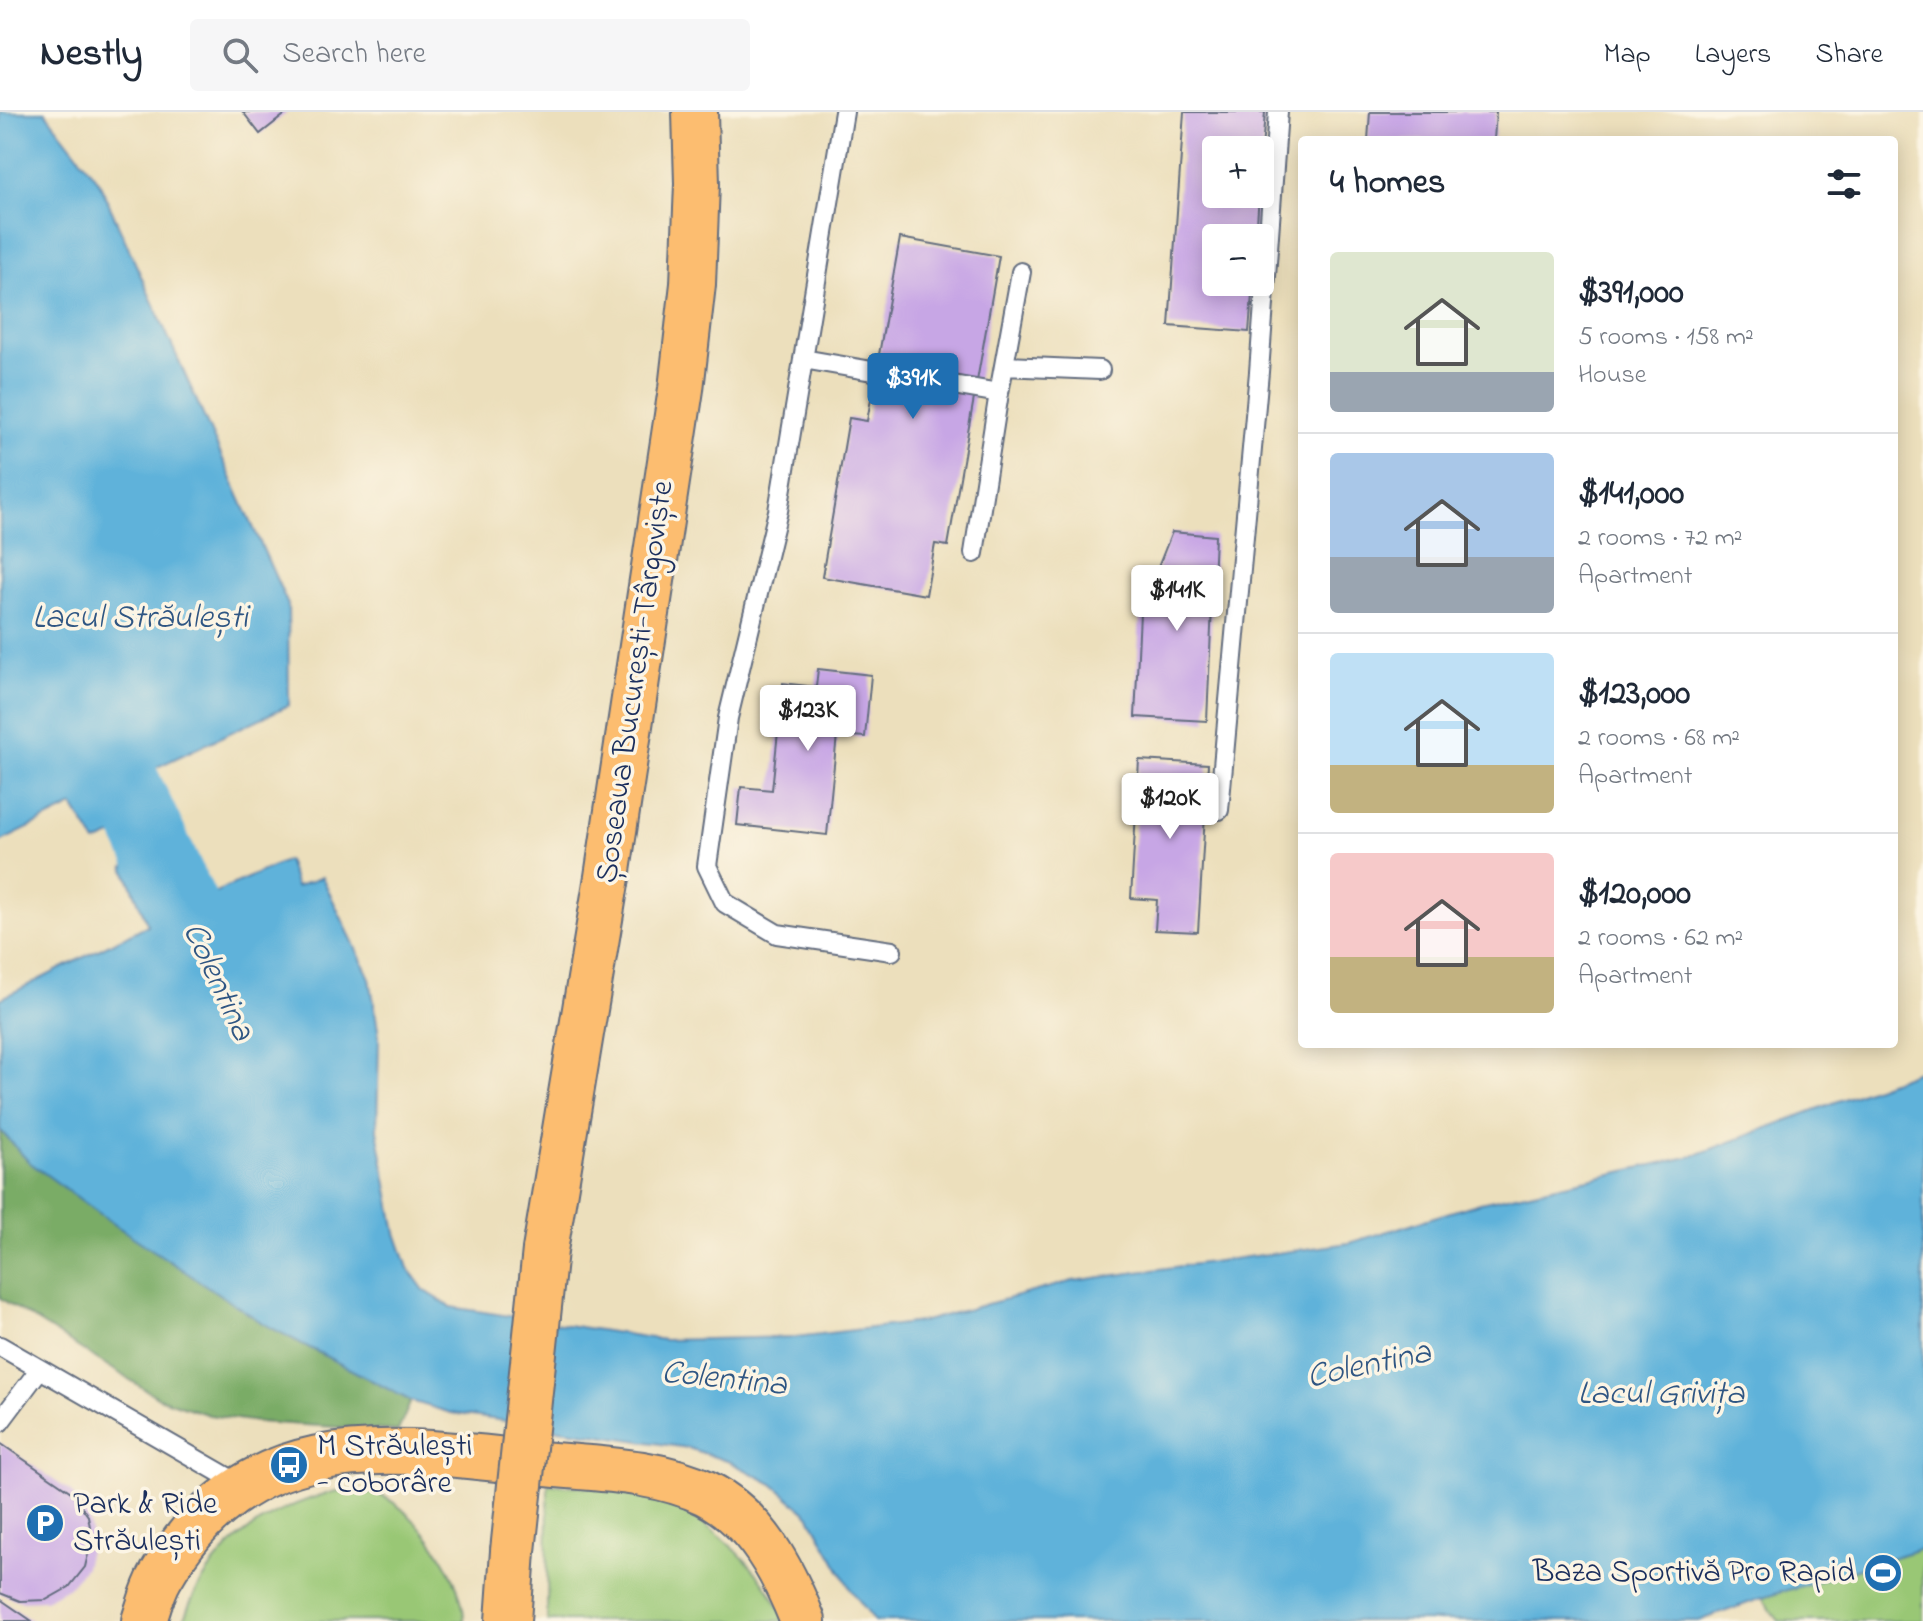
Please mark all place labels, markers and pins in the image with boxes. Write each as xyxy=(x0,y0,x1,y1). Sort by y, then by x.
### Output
pin: $391K xyxy=(857,353,969,421)
pin: $141K xyxy=(1121,565,1233,633)
pin: $123K xyxy=(752,685,864,753)
pin: $120K xyxy=(1114,773,1226,841)
place label: M Străulești - coborâre xyxy=(317,1424,473,1508)
bus stop icon: M Străulești - coborâre xyxy=(268,1444,310,1486)
place label: Park & Ride Străulești xyxy=(73,1482,218,1566)
parking icon: Park & Ride Străulești xyxy=(24,1502,66,1544)
place label: Baza Sportivă Pro Rapid xyxy=(1532,1550,1855,1597)
sports icon: Baza Sportivă Pro Rapid xyxy=(1862,1552,1904,1594)

